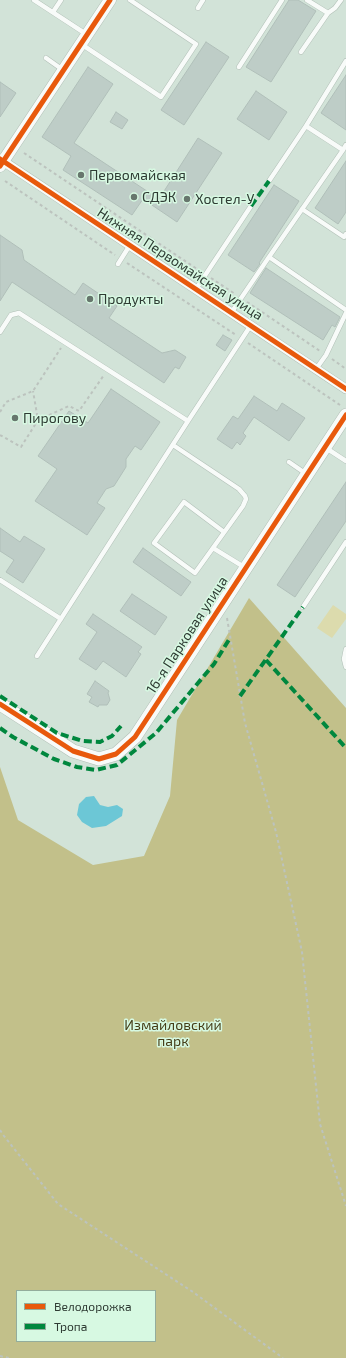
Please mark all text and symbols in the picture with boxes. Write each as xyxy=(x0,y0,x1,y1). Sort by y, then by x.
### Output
place label: Первомайская xyxy=(89,167,186,183)
marker: Первомайская xyxy=(76,170,86,180)
place label: СДЭК xyxy=(142,189,176,205)
place label: Хостел-У xyxy=(195,191,254,207)
marker: СДЭК xyxy=(129,192,139,202)
marker: Хостел-У xyxy=(182,194,192,204)
street label: Нижняя Первомайская улица xyxy=(94,204,266,324)
place label: Продукты xyxy=(98,291,163,307)
marker: Продукты xyxy=(85,294,95,304)
place label: Пирогову xyxy=(23,410,86,426)
marker: Пирогову xyxy=(10,413,20,423)
street label: 16-я Парковая улица xyxy=(143,573,231,697)
park label: Измайловский парк xyxy=(124,1017,222,1050)
legend xyxy=(16,1290,156,1342)
text: Велодорожка xyxy=(54,1299,132,1313)
text: Тропа xyxy=(54,1319,87,1333)

